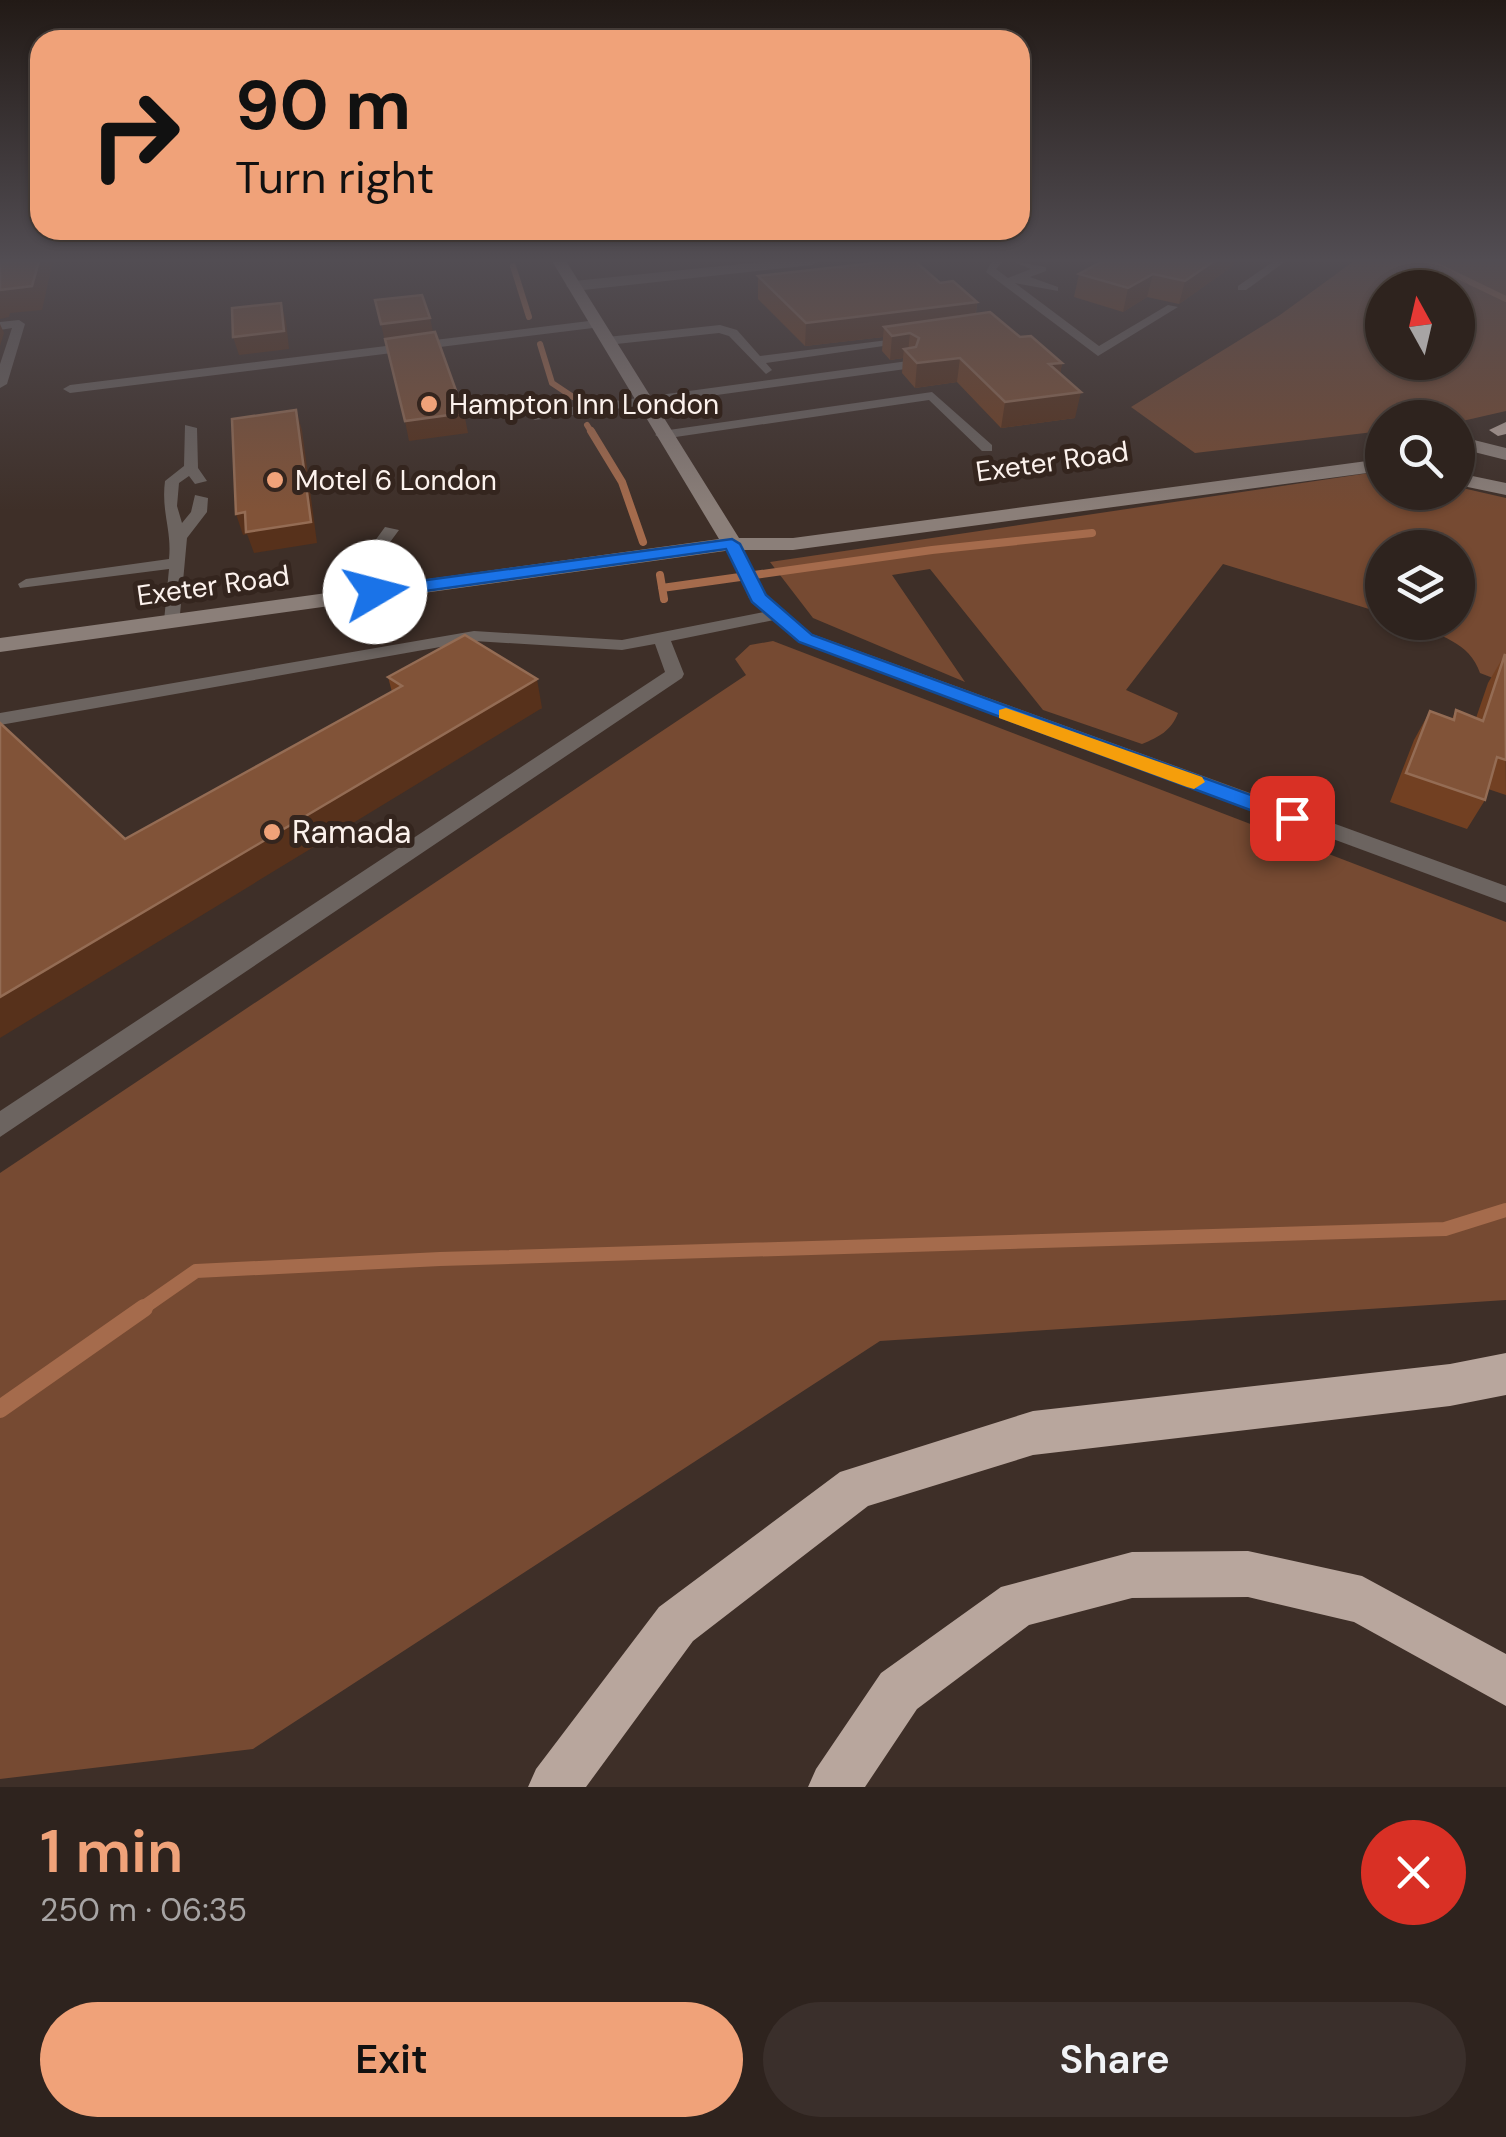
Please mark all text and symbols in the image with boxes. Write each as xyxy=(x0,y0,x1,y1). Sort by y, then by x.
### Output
text: 90 m xyxy=(235,60,411,151)
icon: right xyxy=(70,70,200,200)
text: Turn right xyxy=(235,148,434,207)
north arrow xyxy=(1365,270,1475,380)
map controls xyxy=(1365,270,1475,640)
place label: Hampton Inn London xyxy=(449,386,719,423)
marker: Hampton Inn London xyxy=(418,393,440,415)
button: search xyxy=(1365,400,1475,510)
street label: Exeter Road xyxy=(973,432,1131,491)
place label: Motel 6 London xyxy=(295,462,497,499)
marker: Motel 6 London xyxy=(264,469,286,491)
button: layers xyxy=(1365,530,1475,640)
position arrow xyxy=(323,540,427,644)
street label: Exeter Road xyxy=(134,556,292,615)
pin xyxy=(1250,776,1335,861)
icon: arrive xyxy=(1265,791,1320,846)
place label: Ramada xyxy=(292,811,411,853)
marker: Ramada xyxy=(261,821,283,843)
text: 1 min xyxy=(40,1812,183,1891)
button: close xyxy=(1361,1820,1466,1925)
text: 250 m · 06:35 xyxy=(40,1889,247,1931)
button: Exit xyxy=(40,2002,743,2117)
button: Share xyxy=(763,2002,1466,2117)

